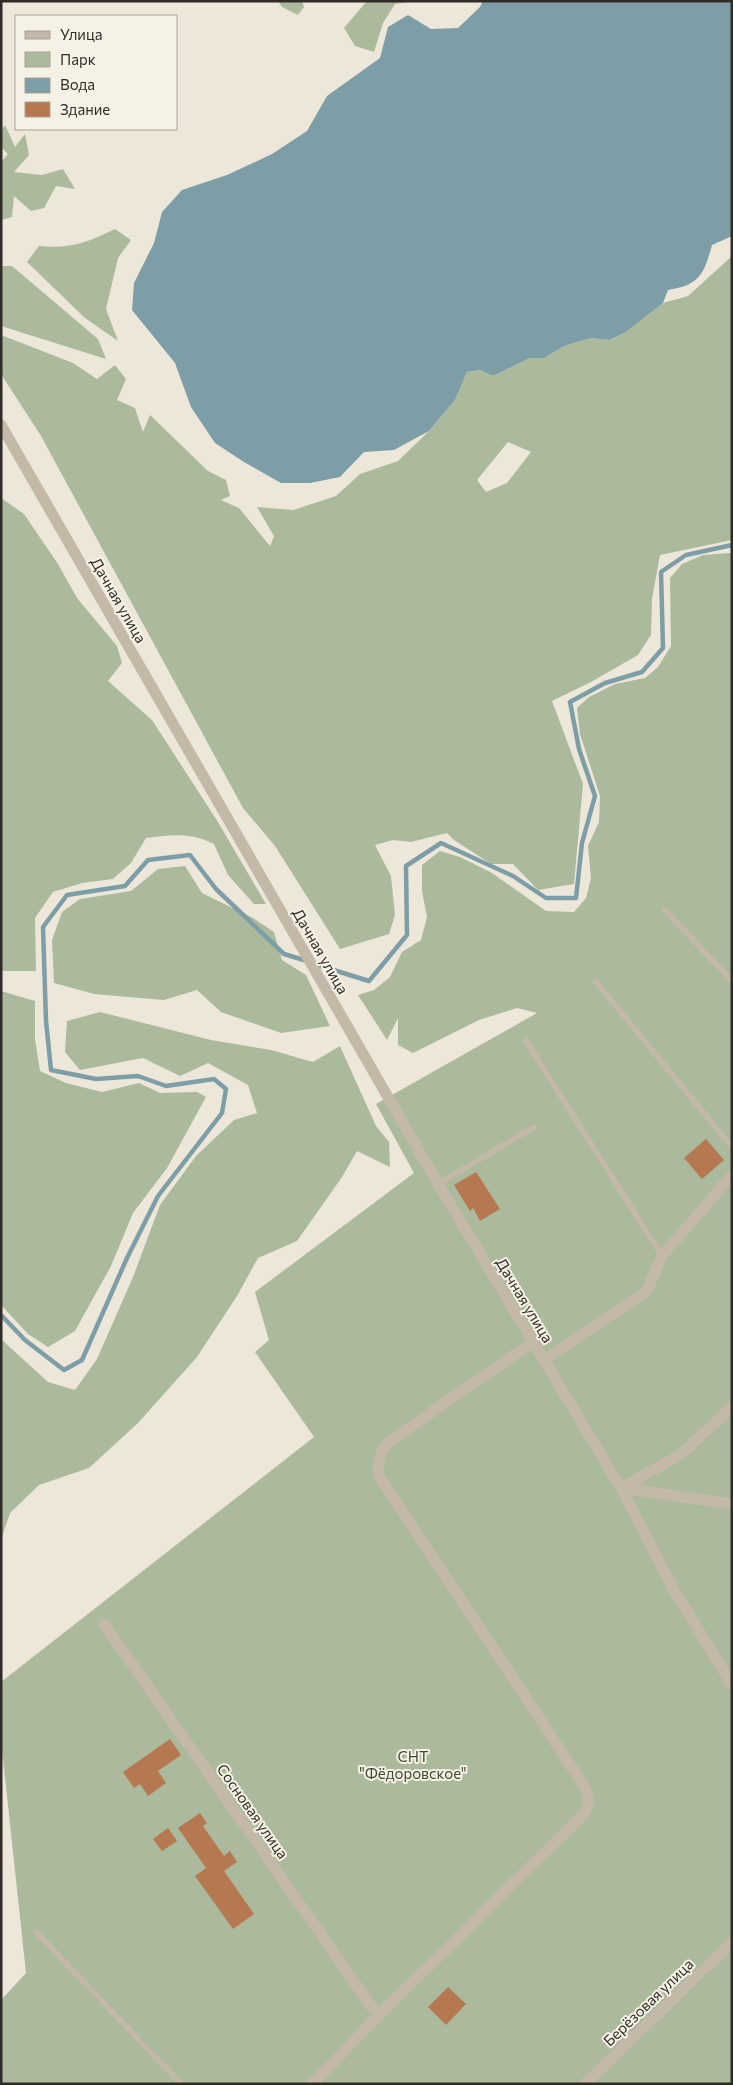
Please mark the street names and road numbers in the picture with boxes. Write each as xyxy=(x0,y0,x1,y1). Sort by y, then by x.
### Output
street label: Дачная улица xyxy=(87,554,151,646)
street label: Дачная улица xyxy=(289,905,353,997)
street label: Дачная улица xyxy=(493,1254,557,1346)
street label: Сосновая улица xyxy=(214,1760,292,1862)
street label: Берёзовая улица xyxy=(599,1955,697,2049)

